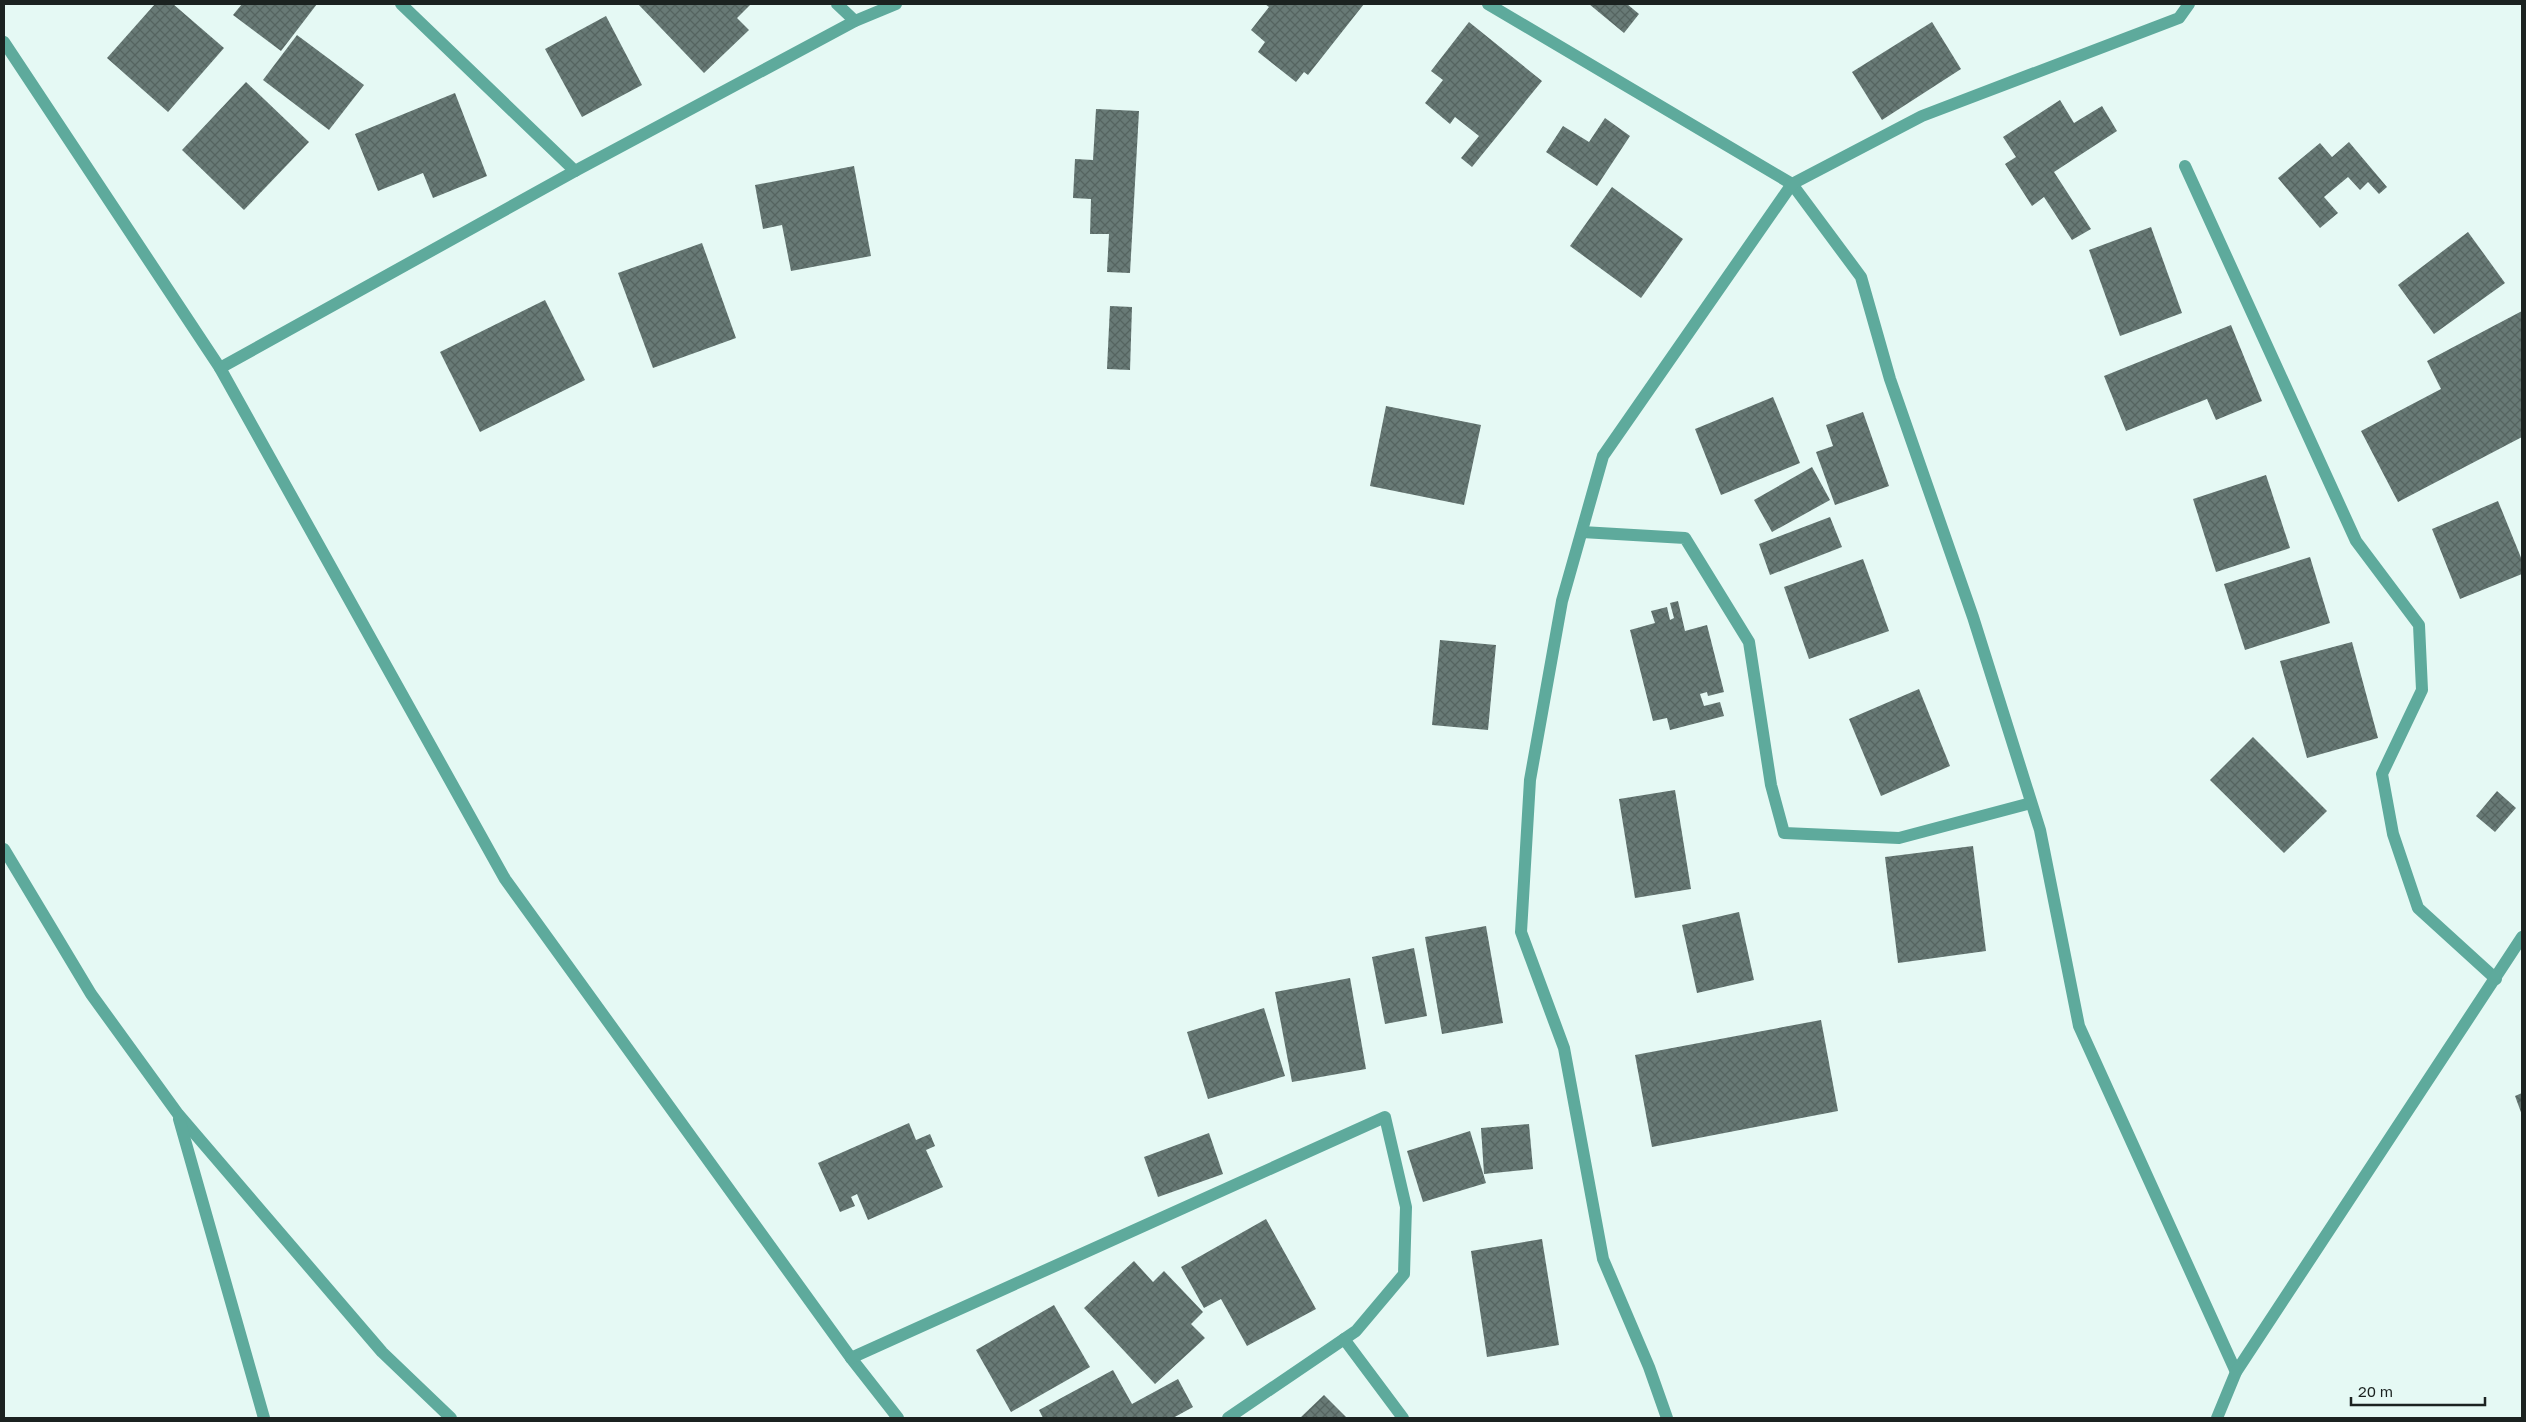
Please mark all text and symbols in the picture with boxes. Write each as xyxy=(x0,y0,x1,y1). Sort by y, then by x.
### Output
scale bar xyxy=(2351,1374,2485,1406)
text: 20 m xyxy=(2358,1382,2393,1400)

